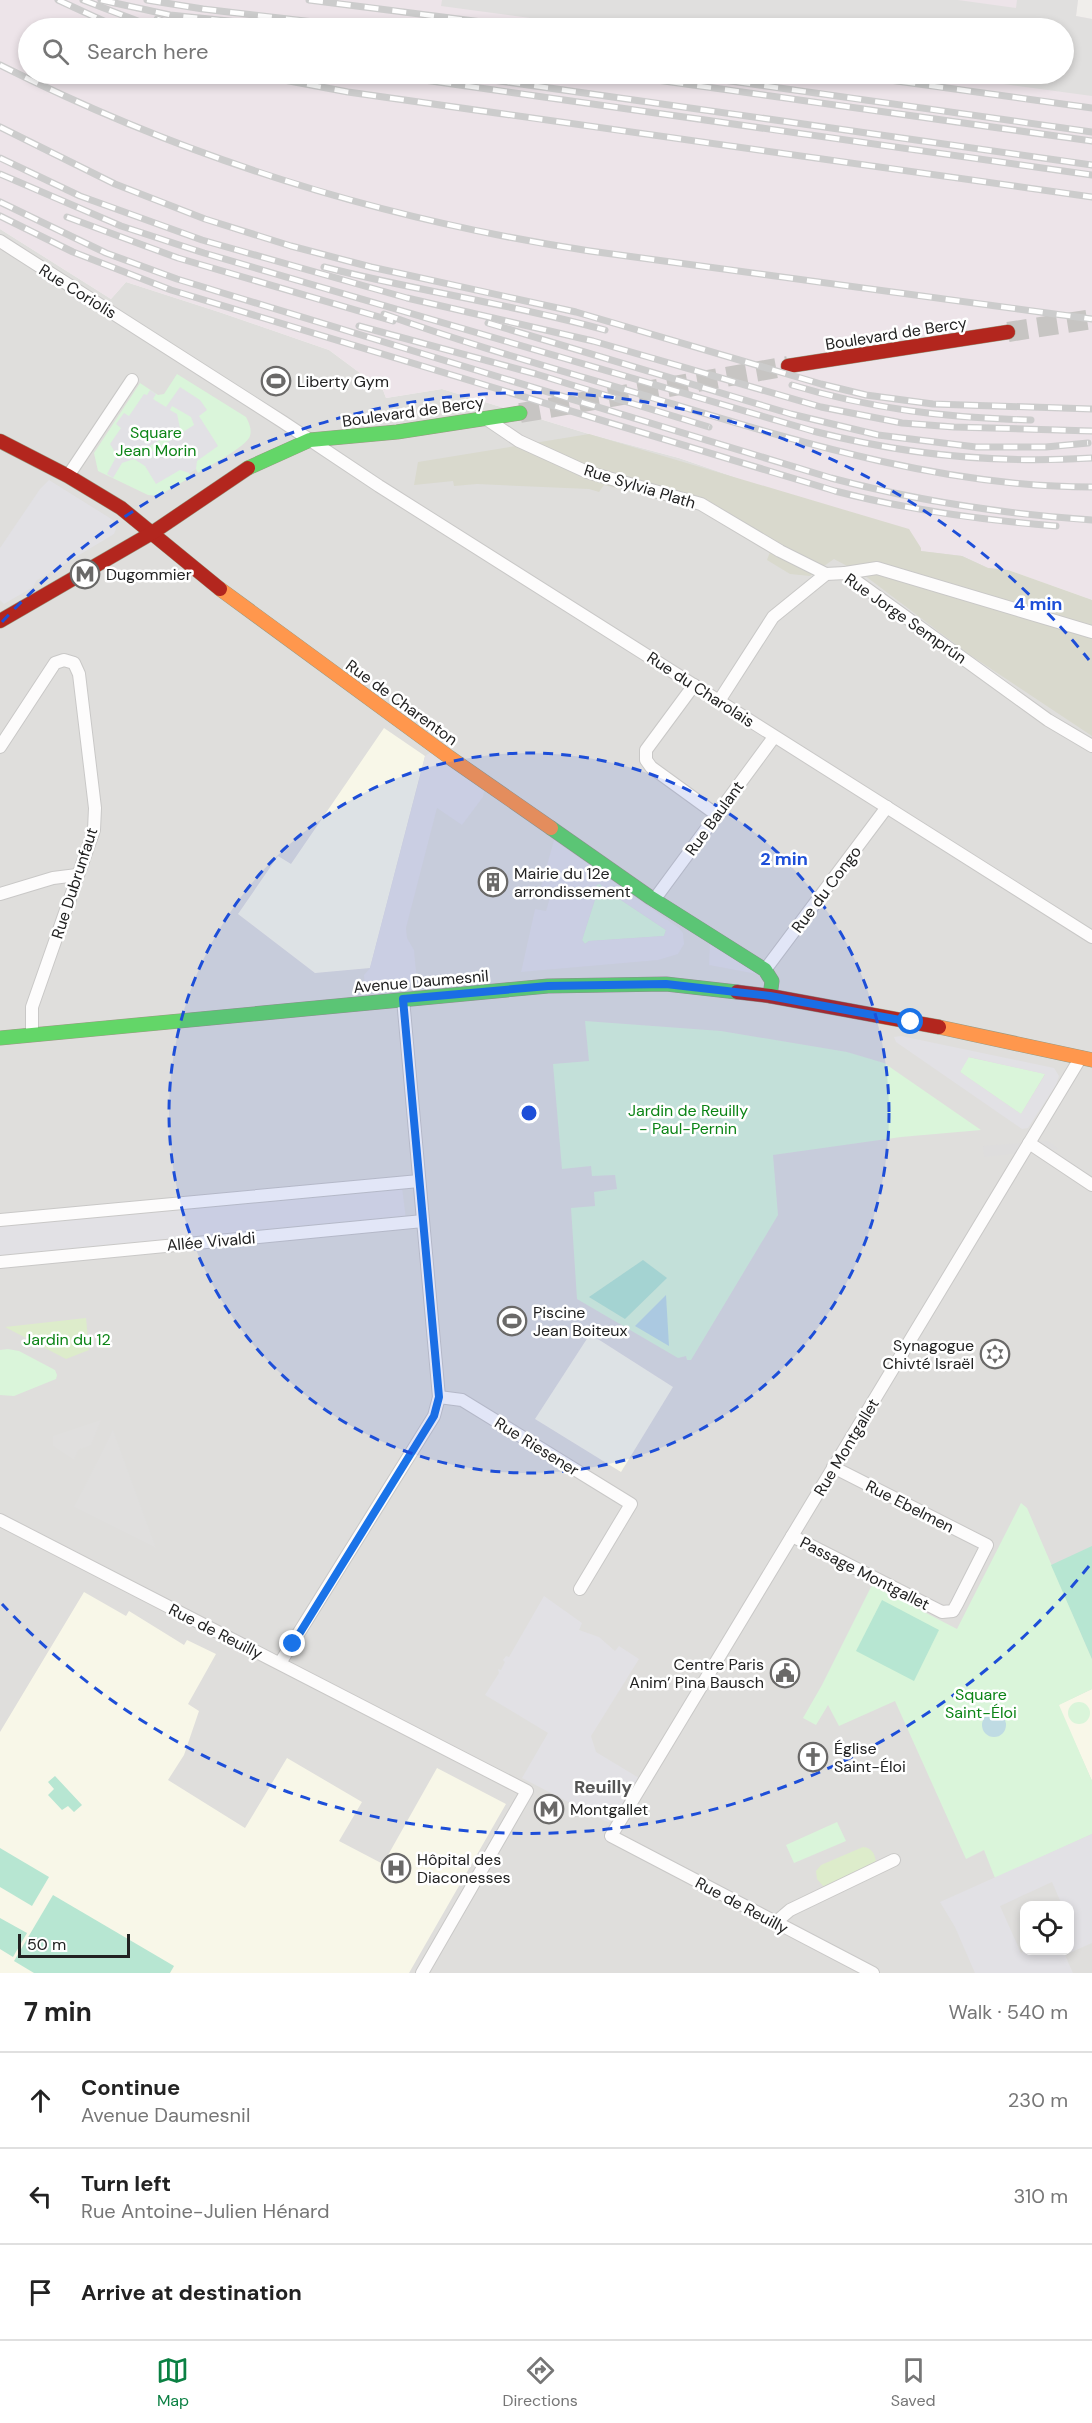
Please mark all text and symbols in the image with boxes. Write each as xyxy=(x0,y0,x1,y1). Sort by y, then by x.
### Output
search box xyxy=(18,18,1074,84)
icon: search xyxy=(39,35,72,68)
text: Search here xyxy=(87,37,208,66)
street label: Rue Coriolis xyxy=(35,259,120,324)
street label: Boulevard de Bercy xyxy=(824,312,968,355)
sports icon: Liberty Gym xyxy=(260,365,292,397)
place label: Liberty Gym xyxy=(297,371,389,392)
street label: Boulevard de Bercy xyxy=(341,391,485,432)
park label: Square Jean Morin xyxy=(115,422,197,461)
street label: Rue Sylvia Plath xyxy=(581,460,698,513)
metro station icon: Dugommier xyxy=(69,558,101,590)
place label: Dugommier xyxy=(106,564,192,585)
street label: Rue Jorge Semprún xyxy=(841,568,971,668)
text: 4 min xyxy=(1014,592,1062,616)
street label: Rue du Charolais xyxy=(643,647,758,732)
street label: Rue de Charenton xyxy=(342,655,462,750)
street label: Rue Baulant xyxy=(680,777,749,860)
street label: Rue Dubrunfaut xyxy=(47,825,102,941)
street label: Rue du Congo xyxy=(787,842,866,937)
text: 2 min xyxy=(760,847,808,871)
place label: Mairie du 12e arrondissement xyxy=(514,863,631,902)
building icon: Mairie du 12e arrondissement xyxy=(477,866,509,898)
street label: Avenue Daumesnil xyxy=(353,965,489,998)
route start xyxy=(897,1008,923,1034)
park label: Jardin de Reuilly - Paul-Pernin xyxy=(628,1100,748,1139)
centre of rings xyxy=(519,1103,539,1123)
street label: Allée Vivaldi xyxy=(166,1227,256,1256)
place label: Piscine Jean Boiteux xyxy=(533,1302,628,1341)
sports icon: Piscine Jean Boiteux xyxy=(496,1305,528,1337)
park label: Jardin du 12 xyxy=(23,1329,111,1350)
place label: Synagogue Chivté Israël xyxy=(883,1335,974,1374)
synagogue icon: Synagogue Chivté Israël xyxy=(979,1338,1011,1370)
street label: Rue Montgallet xyxy=(809,1395,884,1500)
street label: Rue Riesener xyxy=(491,1412,583,1481)
street label: Rue Ebelmen xyxy=(862,1475,957,1538)
street label: Passage Montgallet xyxy=(796,1532,933,1615)
street label: Rue de Reuilly xyxy=(165,1599,266,1664)
route end xyxy=(279,1630,305,1656)
place label: Centre Paris Anim’ Pina Bausch xyxy=(629,1654,764,1693)
public building icon: Centre Paris Anim’ Pina Bausch xyxy=(769,1657,801,1689)
park label: Square Saint-Éloi xyxy=(945,1684,1017,1723)
place label: Église Saint-Éloi xyxy=(834,1738,906,1777)
church icon: Église Saint-Éloi xyxy=(797,1741,829,1773)
district label: Reuilly xyxy=(574,1775,632,1799)
metro station icon: Montgallet xyxy=(533,1793,565,1825)
place label: Montgallet xyxy=(570,1799,648,1820)
place label: Hôpital des Diaconesses xyxy=(417,1849,511,1888)
hospital icon: Hôpital des Diaconesses xyxy=(380,1852,412,1884)
street label: Rue de Reuilly xyxy=(692,1872,792,1939)
map controls xyxy=(1020,1901,1074,1955)
button: locate xyxy=(1020,1901,1074,1955)
scale bar xyxy=(18,1931,130,1958)
text: 50 m xyxy=(27,1934,66,1955)
text: 7 min xyxy=(24,1995,92,2029)
text: Walk · 540 m xyxy=(948,1999,1068,2025)
text: Continue xyxy=(81,2073,180,2102)
icon: ahead xyxy=(24,2084,57,2117)
text: 230 m xyxy=(1008,2087,1068,2113)
text: Avenue Daumesnil xyxy=(81,2102,250,2128)
text: Turn left xyxy=(81,2169,171,2198)
icon: left xyxy=(24,2180,57,2213)
text: 310 m xyxy=(1013,2183,1068,2209)
text: Rue Antoine-Julien Hénard xyxy=(81,2198,329,2224)
icon: arrive xyxy=(24,2276,57,2309)
text: Arrive at destination xyxy=(81,2278,302,2307)
tab: Map xyxy=(156,2354,189,2411)
tab: Directions xyxy=(502,2354,578,2411)
tab: Saved xyxy=(891,2354,936,2411)

